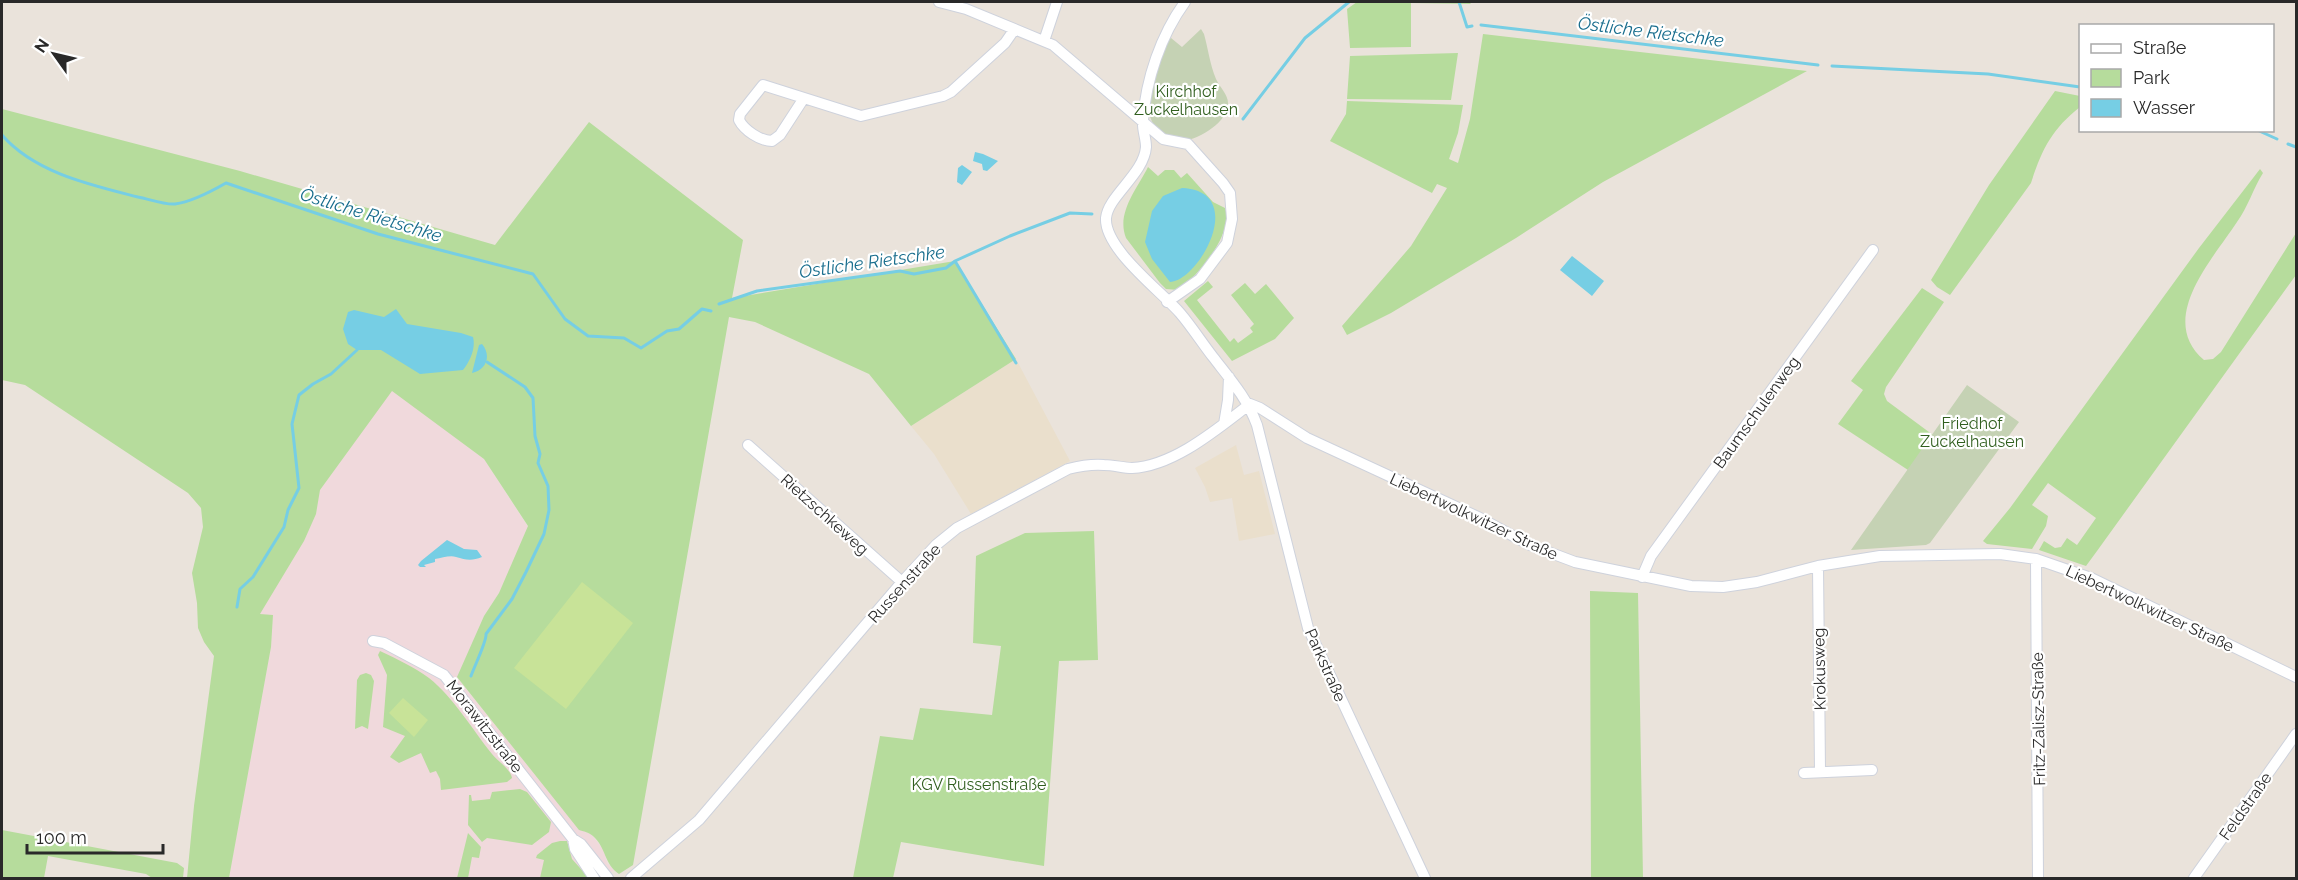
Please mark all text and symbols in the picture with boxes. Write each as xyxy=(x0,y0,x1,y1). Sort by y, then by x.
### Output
water label: Östliche Rietschke xyxy=(1577,12,1726,51)
north arrow xyxy=(24,24,84,84)
legend xyxy=(2079,24,2274,132)
text: N xyxy=(31,36,53,56)
text: Straße xyxy=(2133,37,2187,58)
text: Park xyxy=(2133,67,2170,88)
park label: Kirchhof Zuckelhausen xyxy=(1134,82,1238,119)
text: Wasser xyxy=(2133,97,2196,118)
water label: Östliche Rietschke xyxy=(298,183,445,246)
water label: Östliche Rietschke xyxy=(798,241,946,282)
street label: Baumschulenweg xyxy=(1709,353,1803,472)
park label: Friedhof Zuckelhausen xyxy=(1920,414,2024,451)
street label: Liebertwolkwitzer Straße xyxy=(1387,469,1561,564)
street label: Rietzschkeweg xyxy=(777,470,872,559)
street label: Russenstraße xyxy=(864,540,945,627)
street label: Liebertwolkwitzer Straße xyxy=(2063,561,2237,656)
street label: Parkstraße xyxy=(1301,626,1350,705)
street label: Krokusweg xyxy=(1809,627,1830,711)
street label: Fritz-Zalisz-Straße xyxy=(2028,652,2049,786)
street label: Morawitzstraße xyxy=(442,676,527,777)
street label: Feldstraße xyxy=(2215,769,2276,844)
park label: KGV Russenstraße xyxy=(912,775,1046,794)
scale bar xyxy=(27,817,164,855)
text: 100 m xyxy=(36,827,87,848)

